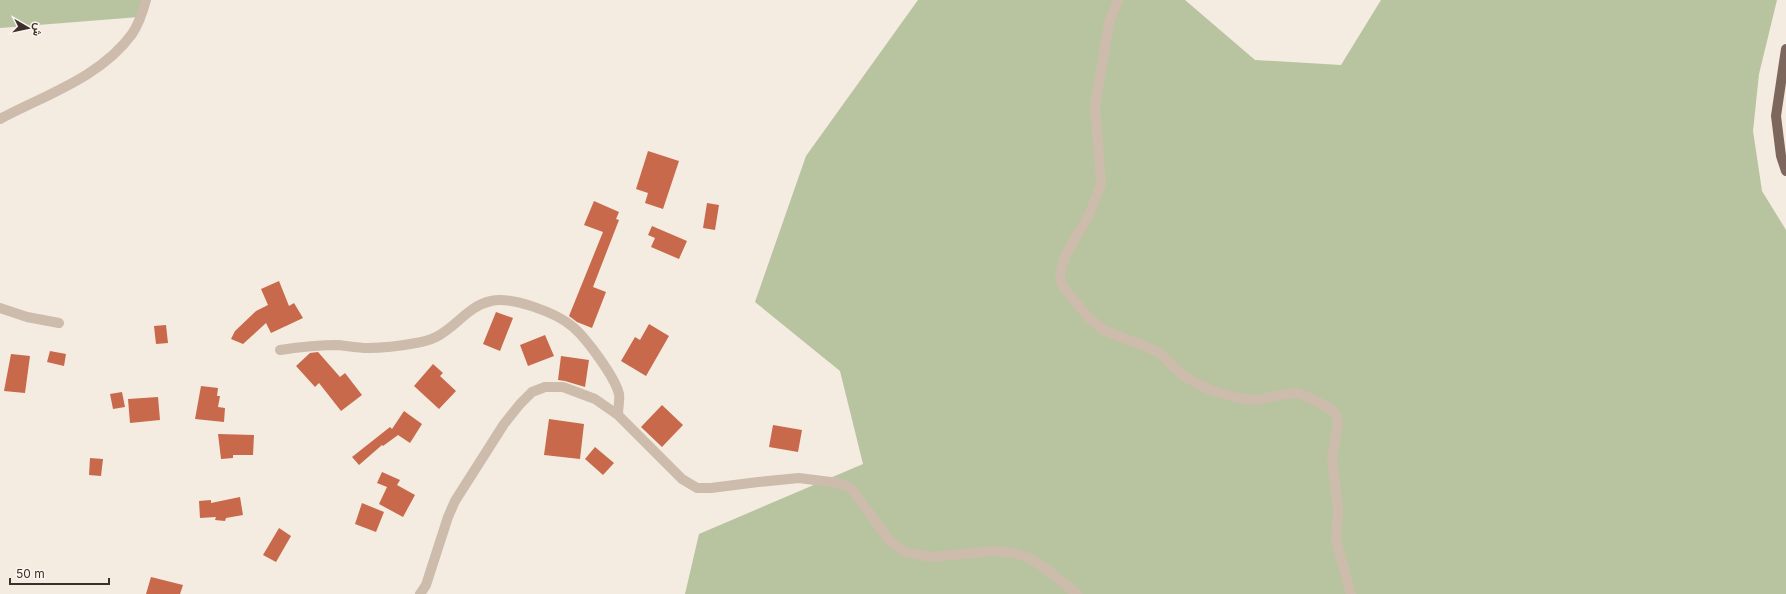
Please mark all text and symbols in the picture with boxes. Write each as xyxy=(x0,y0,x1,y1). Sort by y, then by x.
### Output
north arrow xyxy=(8,8,48,48)
text: ش xyxy=(30,22,46,37)
scale bar xyxy=(10,560,109,586)
text: 50 m xyxy=(16,566,45,581)

